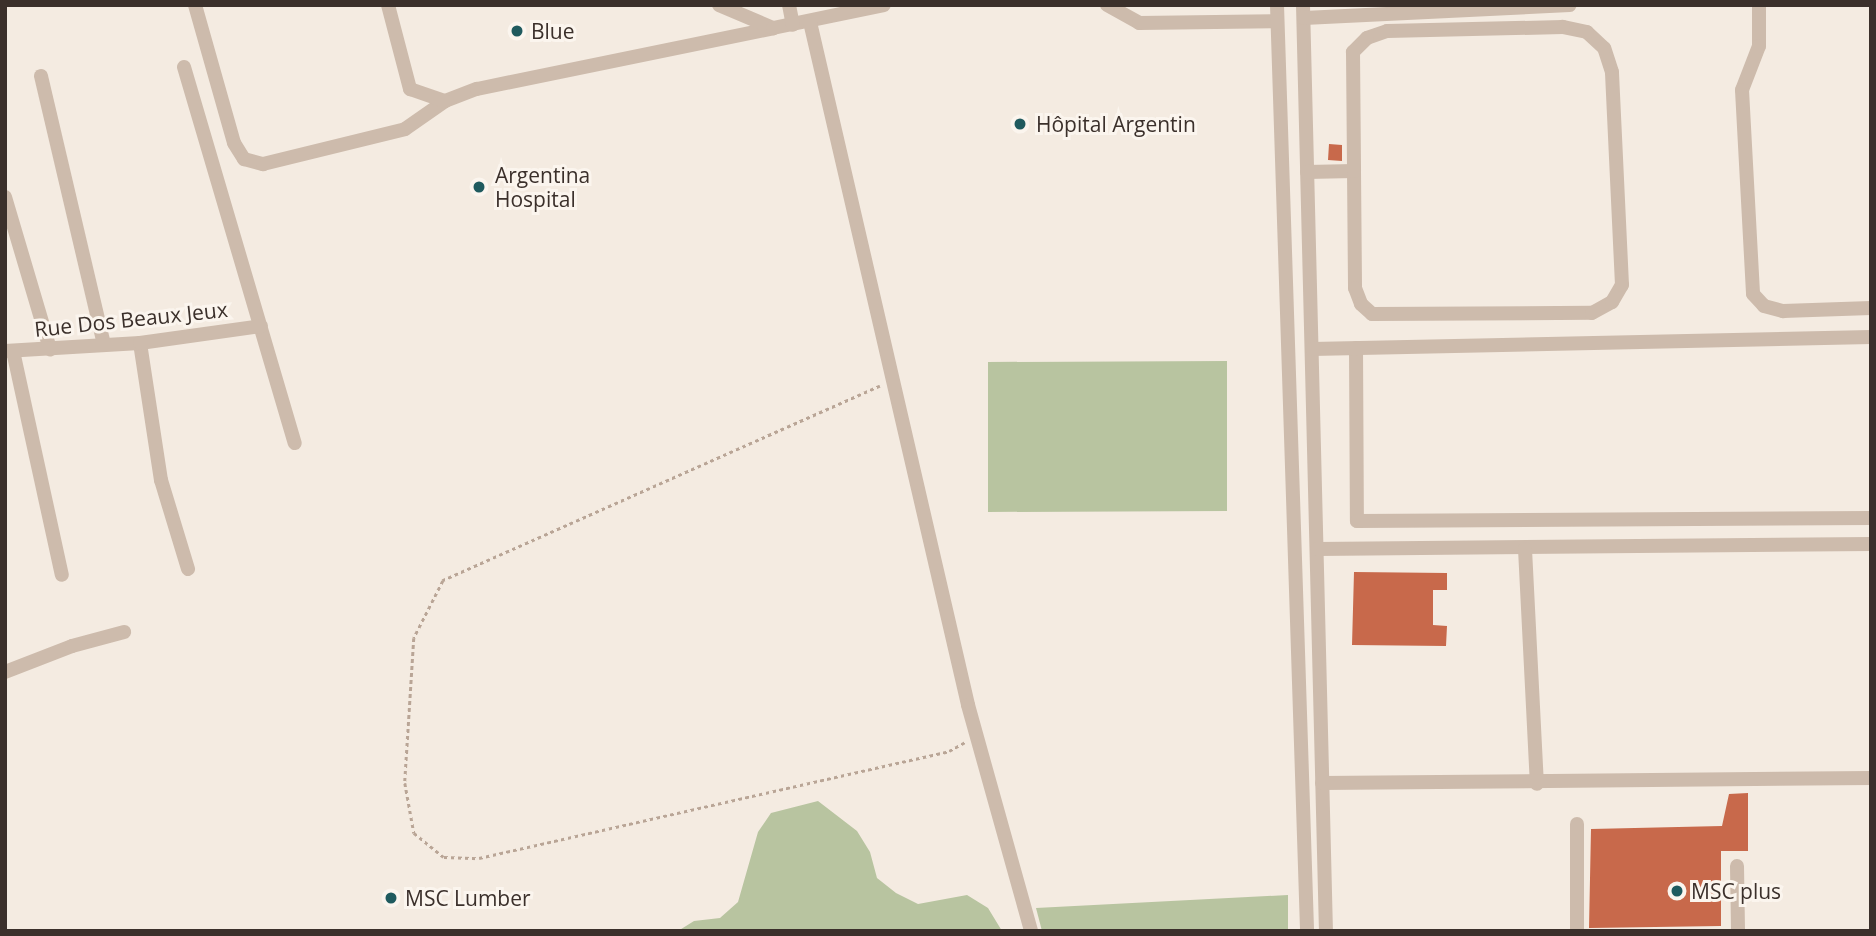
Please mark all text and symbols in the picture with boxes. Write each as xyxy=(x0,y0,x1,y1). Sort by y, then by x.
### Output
place label: Blue xyxy=(531,18,575,44)
marker: Blue xyxy=(509,23,525,39)
place label: Hôpital Argentin xyxy=(1036,111,1196,137)
marker: Hôpital Argentin xyxy=(1010,114,1030,134)
place label: Argentina Hospital xyxy=(495,162,590,212)
marker: Argentina Hospital xyxy=(469,177,489,197)
street label: Rue Dos Beaux Jeux xyxy=(33,296,229,342)
place label: MSC plus xyxy=(1691,878,1781,904)
marker: MSC plus xyxy=(1669,883,1685,899)
place label: MSC Lumber xyxy=(405,885,531,911)
marker: MSC Lumber xyxy=(383,890,399,906)

